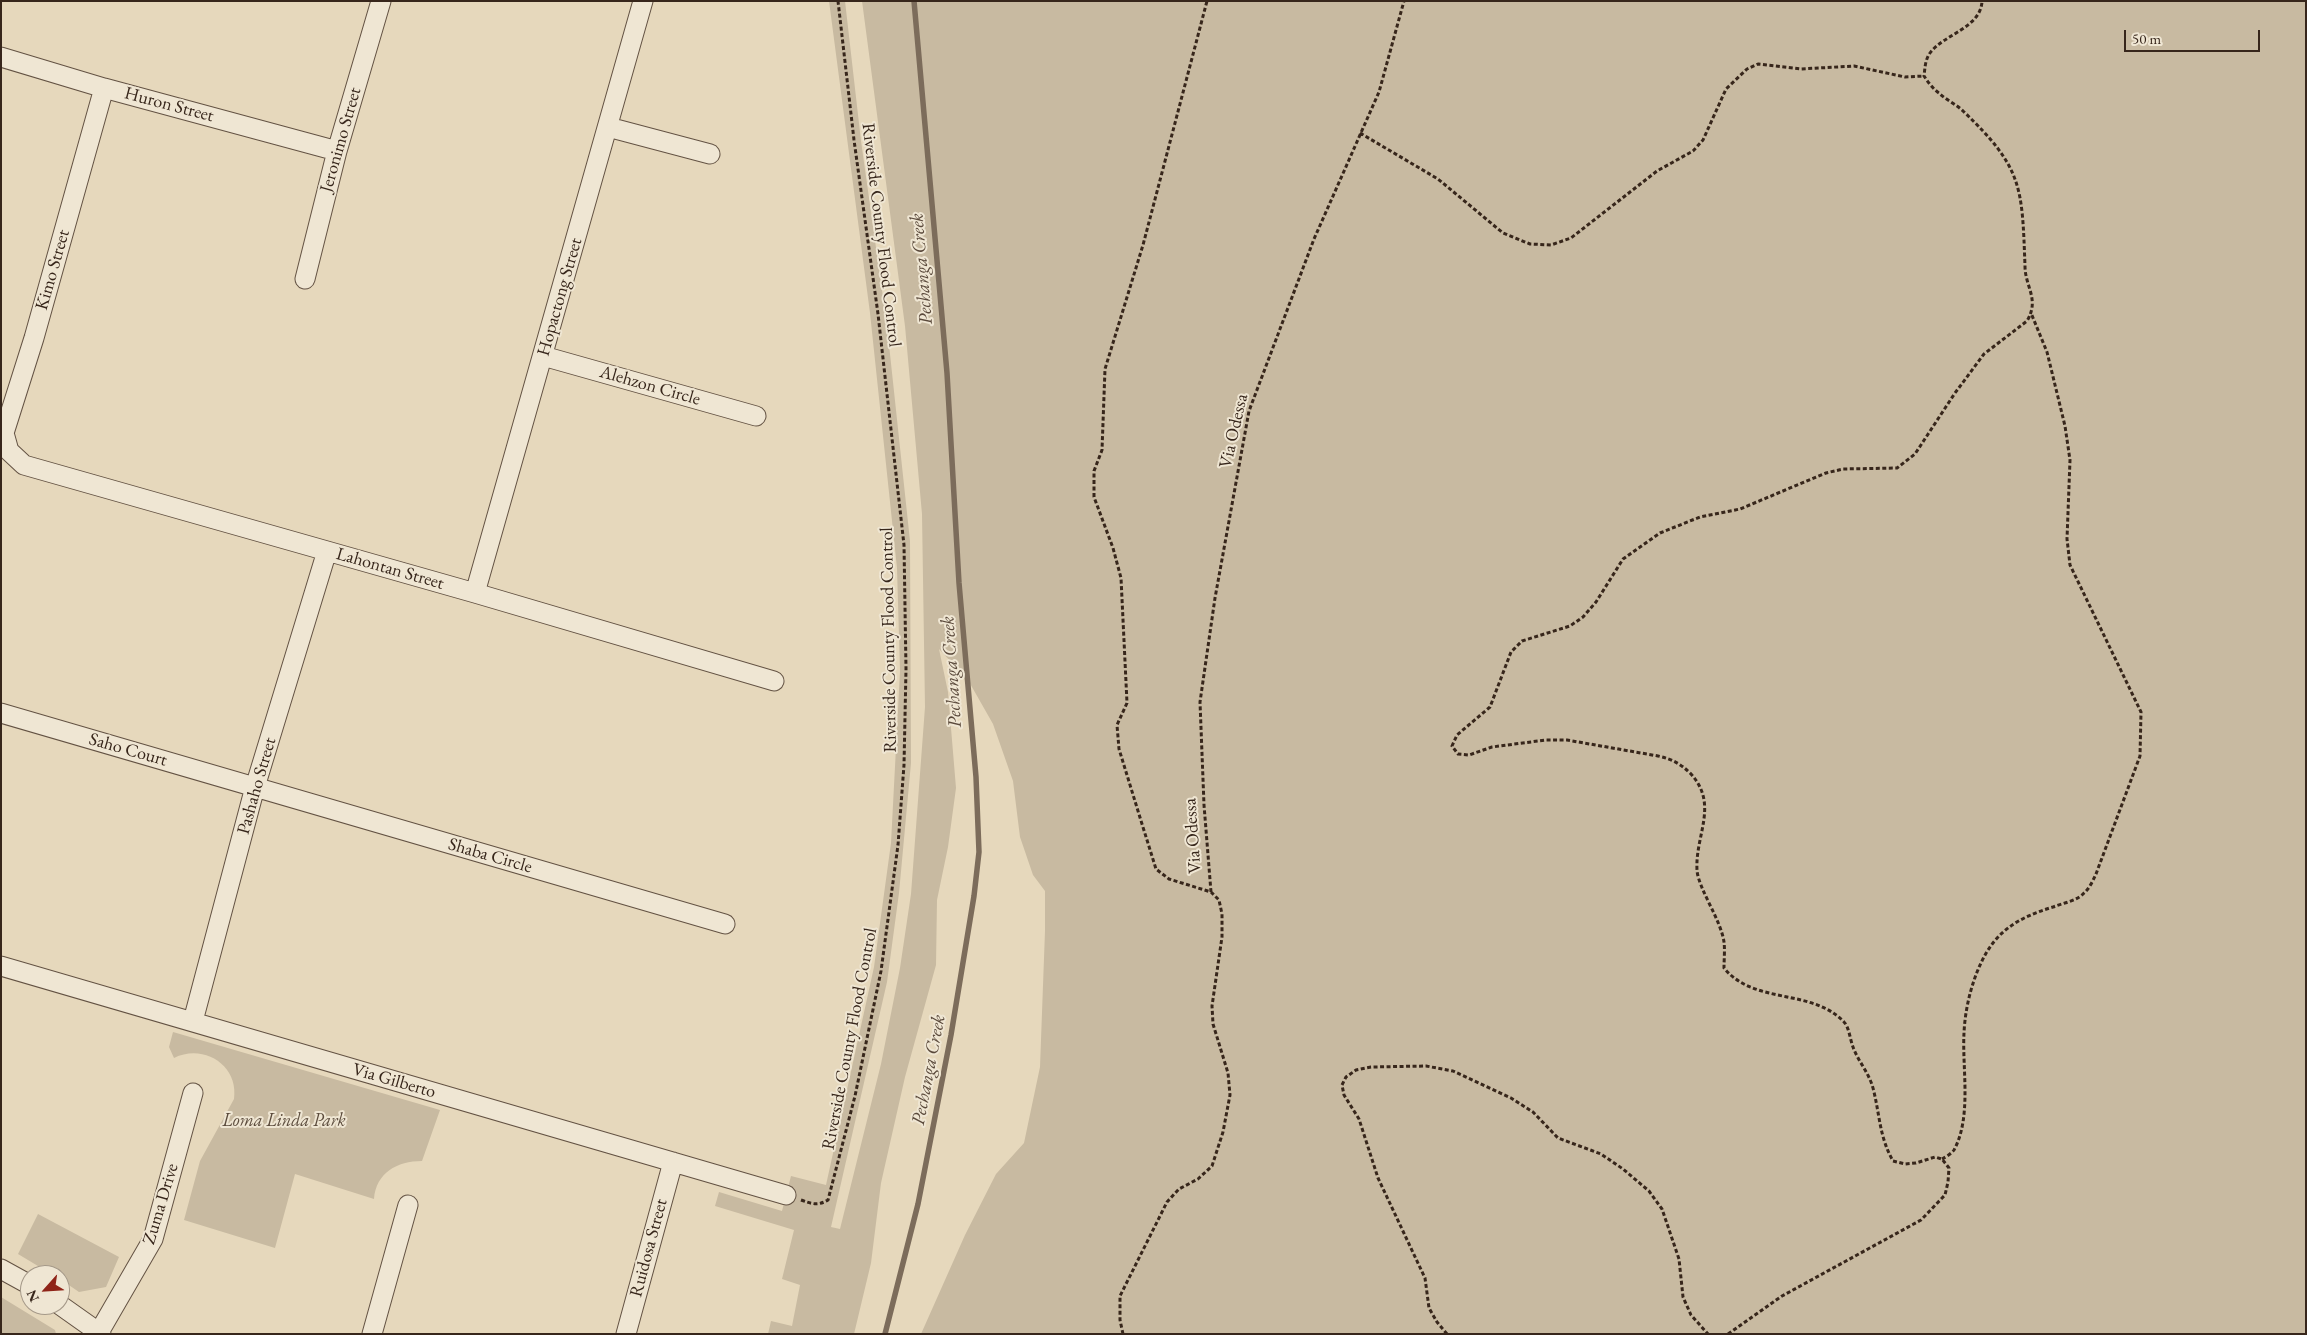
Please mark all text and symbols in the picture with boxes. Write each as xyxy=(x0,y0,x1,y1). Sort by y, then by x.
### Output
scale bar xyxy=(2127,20,2263,52)
text: 50 m xyxy=(2132,29,2161,48)
street label: Huron Street xyxy=(122,83,216,127)
street label: Jeronimo Street xyxy=(316,85,366,195)
street label: Riverside County Flood Control xyxy=(857,122,905,348)
water label: Pechanga Creek xyxy=(906,212,938,326)
street label: Kimo Street xyxy=(31,227,75,313)
street label: Hopactong Street xyxy=(533,235,587,359)
street label: Alehzon Circle xyxy=(597,361,703,411)
street label: Via Odessa xyxy=(1215,392,1253,470)
street label: Riverside County Flood Control xyxy=(876,527,902,753)
street label: Lahontan Street xyxy=(334,543,446,595)
water label: Pechanga Creek xyxy=(937,615,967,729)
street label: Saho Court xyxy=(86,729,170,771)
street label: Pashaho Street xyxy=(233,735,281,837)
street label: Via Odessa xyxy=(1180,798,1206,874)
street label: Shaba Circle xyxy=(446,834,534,878)
street label: Riverside County Flood Control xyxy=(818,926,882,1152)
water label: Pechanga Creek xyxy=(907,1013,951,1127)
street label: Via Gilberto xyxy=(350,1059,438,1103)
park label: Loma Linda Park xyxy=(222,1110,346,1132)
street label: Zuma Drive xyxy=(138,1161,184,1247)
street label: Ruidosa Street xyxy=(626,1196,672,1300)
north arrow xyxy=(20,1265,70,1315)
text: N xyxy=(22,1287,43,1305)

